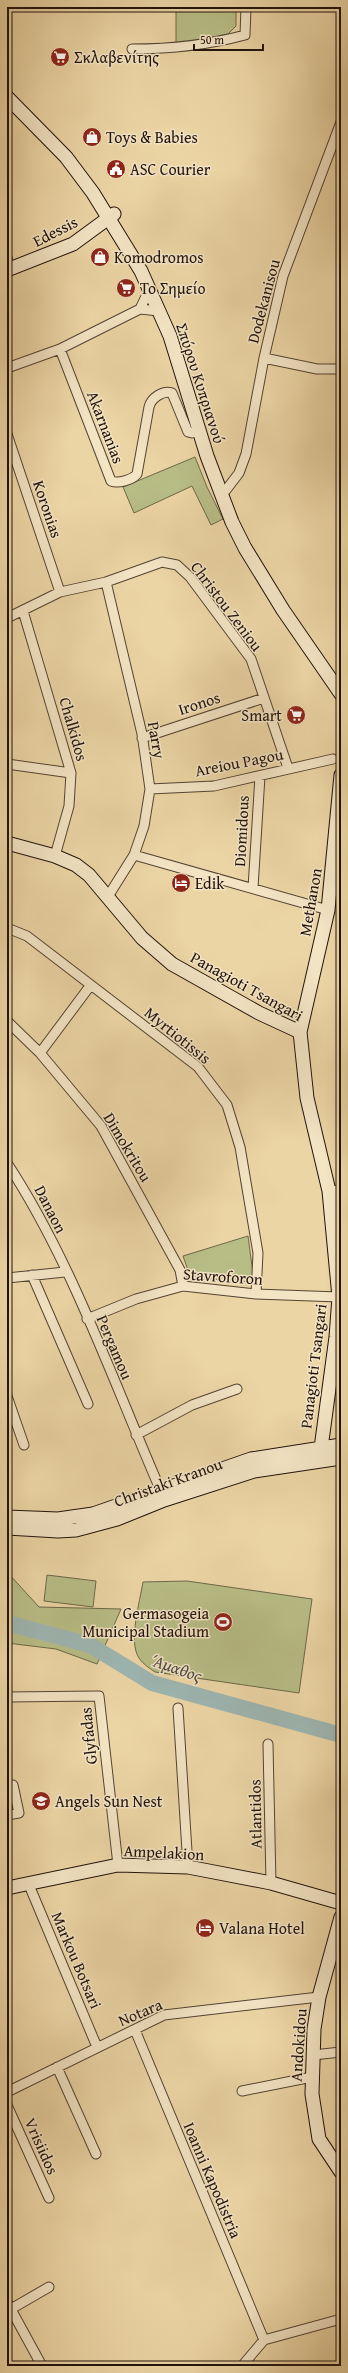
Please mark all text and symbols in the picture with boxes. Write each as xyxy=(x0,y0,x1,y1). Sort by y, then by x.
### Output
scale bar xyxy=(194,26,263,52)
text: 50 m xyxy=(200,31,224,48)
place label: Σκλαβενίτης xyxy=(74,45,159,69)
supermarket icon: Σκλαβενίτης xyxy=(49,46,71,68)
place label: Toys & Babies xyxy=(106,125,198,149)
shop icon: Toys & Babies xyxy=(81,126,103,148)
place label: ASC Courier xyxy=(130,157,211,181)
public building icon: ASC Courier xyxy=(105,158,127,180)
street label: Edessis xyxy=(28,209,82,253)
place label: Komodromos xyxy=(114,245,204,269)
shop icon: Komodromos xyxy=(89,246,111,268)
street label: Dodekanisou xyxy=(240,256,286,346)
place label: Το Σημείο xyxy=(140,276,206,300)
supermarket icon: Το Σημείο xyxy=(115,277,137,299)
street label: Σπύρου Κυπριανού xyxy=(170,320,232,446)
street label: Akarnanias xyxy=(81,387,131,467)
street label: Koronias xyxy=(27,477,69,541)
street label: Christou Zeniou xyxy=(185,556,269,656)
street label: Ironos xyxy=(175,685,223,721)
street label: Chalkidos xyxy=(53,694,95,764)
place label: Smart xyxy=(241,703,282,727)
supermarket icon: Smart xyxy=(285,704,307,726)
street label: Parry xyxy=(142,720,172,760)
street label: Areiou Pagou xyxy=(193,742,285,782)
street label: Diomidous xyxy=(227,795,255,867)
street label: Methanon xyxy=(292,866,328,938)
place label: Edik xyxy=(195,871,225,895)
hotel icon: Edik xyxy=(170,872,192,894)
street label: Panagioti Tsangari xyxy=(186,945,308,1027)
street label: Myrtiotissis xyxy=(139,1001,217,1069)
street label: Dimokritou xyxy=(98,1108,158,1187)
street label: Danaon xyxy=(29,1181,73,1237)
street label: Stavroforon xyxy=(182,1261,264,1291)
street label: Panagioti Tsangari xyxy=(293,1302,333,1430)
street label: Pergamou xyxy=(91,1311,139,1383)
street label: Christaki Kranou xyxy=(110,1451,226,1513)
place label: Germasogeia Municipal Stadium xyxy=(82,1601,209,1643)
sports icon: Germasogeia Municipal Stadium xyxy=(212,1611,234,1633)
water label: Άμαθος xyxy=(149,1647,207,1688)
street label: Glyfadas xyxy=(73,1706,103,1766)
street label: Atlantidos xyxy=(242,1779,268,1849)
place label: Angels Sun Nest xyxy=(55,1789,163,1813)
school or university icon: Angels Sun Nest xyxy=(30,1790,52,1812)
street label: Ampelakion xyxy=(123,1838,205,1866)
street label: Markou Botsari xyxy=(46,1908,108,2013)
place label: Valana Hotel xyxy=(219,1916,305,1940)
hotel icon: Valana Hotel xyxy=(194,1917,216,1939)
street label: Notara xyxy=(114,1992,166,2032)
street label: Andokidou xyxy=(283,2007,313,2082)
street label: Vrisiidos xyxy=(19,2114,65,2178)
street label: Ioanni Kapodistria xyxy=(178,2118,248,2242)

